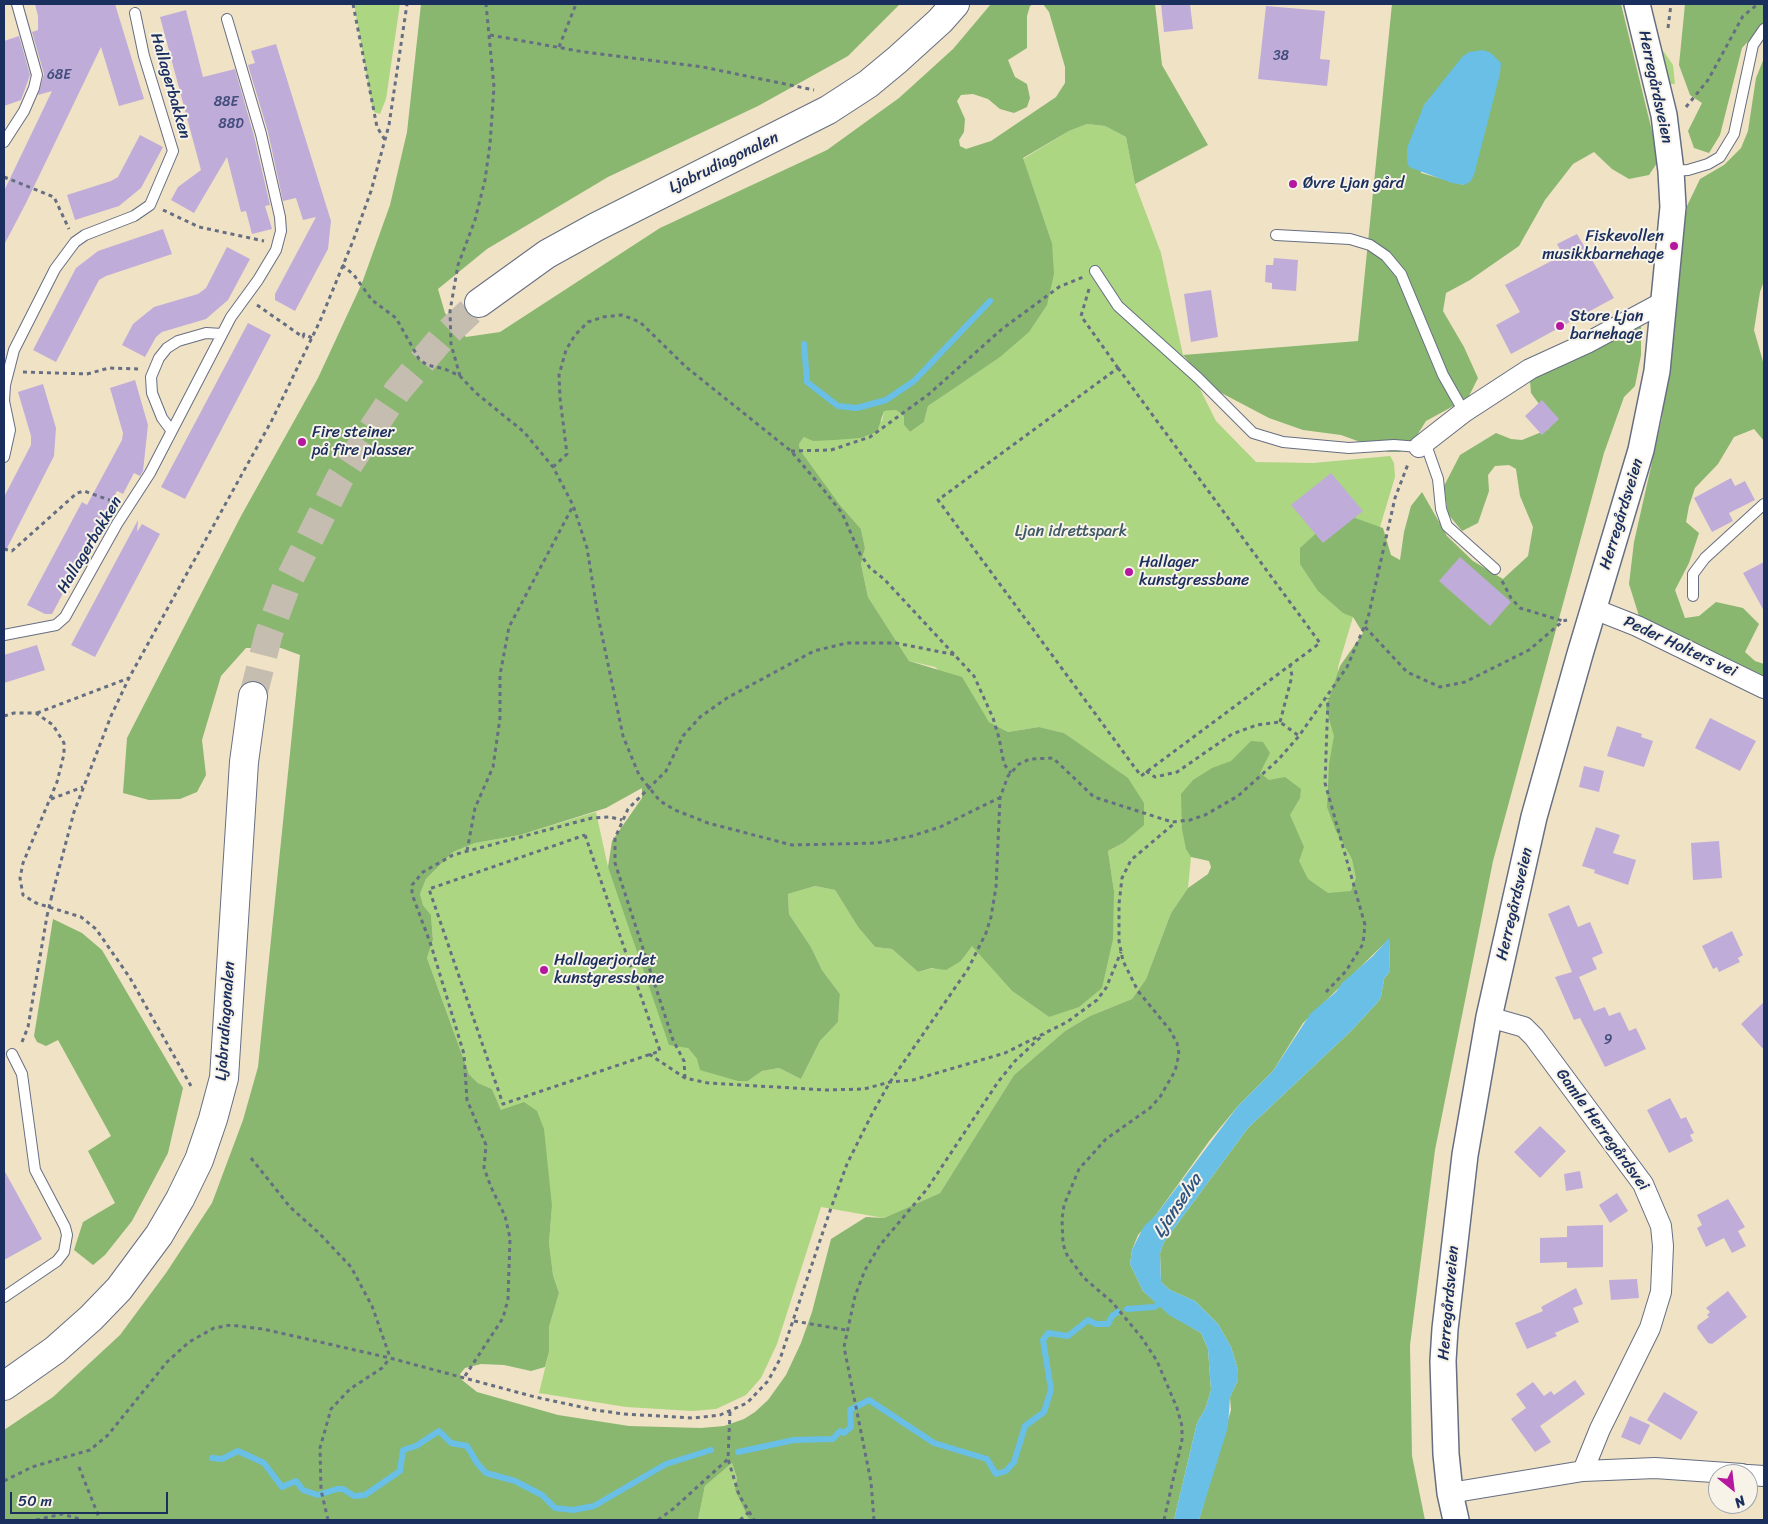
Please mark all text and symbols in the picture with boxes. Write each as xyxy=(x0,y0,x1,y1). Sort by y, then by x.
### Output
street label: Herregårdsveien xyxy=(1634,29,1676,145)
street label: Hallagerbakken xyxy=(146,31,194,141)
house number: 38 xyxy=(1273,48,1289,64)
house number: 68E xyxy=(47,67,71,83)
house number: 88E xyxy=(214,94,238,110)
house number: 88D xyxy=(218,116,244,132)
street label: Ljabrudiagonalen xyxy=(666,128,782,198)
place label: Øvre Ljan gård xyxy=(1303,174,1404,194)
marker: Øvre Ljan gård xyxy=(1287,178,1299,190)
place label: Fiskevollen musikkbarnehage xyxy=(1542,227,1664,265)
marker: Fiskevollen musikkbarnehage xyxy=(1668,240,1680,252)
place label: Store Ljan barnehage xyxy=(1570,307,1643,345)
marker: Store Ljan barnehage xyxy=(1554,320,1566,332)
place label: Fire steiner på fire plasser xyxy=(312,423,413,461)
marker: Fire steiner på fire plasser xyxy=(296,436,308,448)
street label: Herregårdsveien xyxy=(1596,456,1648,572)
street label: Hallagerbakken xyxy=(54,493,126,597)
park label: Ljan idrettspark xyxy=(1015,522,1127,542)
place label: Hallager kunstgressbane xyxy=(1139,553,1249,591)
marker: Hallager kunstgressbane xyxy=(1123,566,1135,578)
street label: Peder Holters vei xyxy=(1620,612,1740,682)
street label: Herregårdsveien xyxy=(1493,846,1537,962)
place label: Hallagerjordet kunstgressbane xyxy=(554,951,664,989)
street label: Ljabrudiagonalen xyxy=(212,961,240,1081)
marker: Hallagerjordet kunstgressbane xyxy=(538,964,550,976)
house number: 9 xyxy=(1604,1032,1612,1048)
street label: Gamle Herregårdsvei xyxy=(1551,1065,1653,1195)
water label: Ljanselva xyxy=(1149,1170,1207,1242)
street label: Herregårdsveien xyxy=(1434,1245,1464,1361)
north arrow xyxy=(1708,1464,1758,1514)
scale bar xyxy=(12,1482,170,1514)
text: 50 m xyxy=(18,1488,52,1514)
text: N xyxy=(1730,1488,1750,1515)

